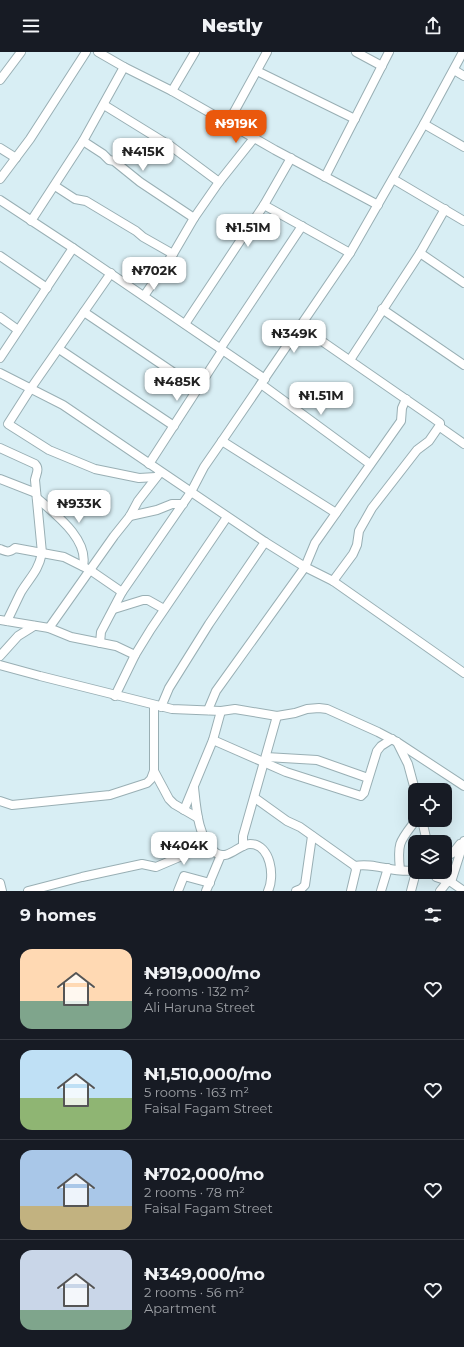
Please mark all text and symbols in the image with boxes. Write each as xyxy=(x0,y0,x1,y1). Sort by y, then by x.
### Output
icon: menu xyxy=(20,15,42,37)
text: Nestly xyxy=(202,15,262,37)
icon: share xyxy=(422,15,444,37)
pin: ₦919K xyxy=(208,110,264,144)
text: ₦919K xyxy=(215,115,257,131)
pin: ₦415K xyxy=(115,138,171,172)
text: ₦415K xyxy=(122,143,164,159)
pin: ₦1.51M xyxy=(215,214,281,248)
text: ₦1.51M xyxy=(225,219,271,235)
pin: ₦702K xyxy=(126,257,182,291)
text: ₦702K xyxy=(131,262,177,278)
pin: ₦349K xyxy=(266,320,322,354)
text: ₦349K xyxy=(271,325,317,341)
pin: ₦485K xyxy=(149,368,205,402)
text: ₦485K xyxy=(154,373,200,389)
pin: ₦1.51M xyxy=(288,382,354,416)
text: ₦1.51M xyxy=(298,387,344,403)
pin: ₦933K xyxy=(51,490,107,524)
text: ₦933K xyxy=(57,495,101,511)
map controls xyxy=(408,783,452,879)
button: locate xyxy=(408,783,452,827)
pin: ₦404K xyxy=(156,832,212,866)
button: layers xyxy=(408,835,452,879)
text: ₦404K xyxy=(160,837,208,853)
icon: filters xyxy=(422,904,444,926)
text: 9 homes xyxy=(20,905,96,925)
text: ₦919,000/mo xyxy=(144,963,261,983)
icon: home xyxy=(52,965,100,1013)
icon: heart xyxy=(422,978,444,1000)
text: 4 rooms · 132 m² xyxy=(144,983,250,999)
text: Ali Haruna Street xyxy=(144,999,255,1015)
text: ₦1,510,000/mo xyxy=(144,1064,272,1084)
icon: home xyxy=(52,1066,100,1114)
icon: heart xyxy=(422,1079,444,1101)
text: 5 rooms · 163 m² xyxy=(144,1084,249,1100)
text: Faisal Fagam Street xyxy=(144,1100,273,1116)
text: ₦702,000/mo xyxy=(144,1164,264,1184)
icon: home xyxy=(52,1166,100,1214)
icon: heart xyxy=(422,1179,444,1201)
text: 2 rooms · 78 m² xyxy=(144,1184,245,1200)
text: Faisal Fagam Street xyxy=(144,1200,273,1216)
text: ₦349,000/mo xyxy=(144,1264,265,1284)
icon: home xyxy=(52,1266,100,1314)
icon: heart xyxy=(422,1279,444,1301)
text: 2 rooms · 56 m² xyxy=(144,1284,244,1300)
text: Apartment xyxy=(144,1300,216,1316)

